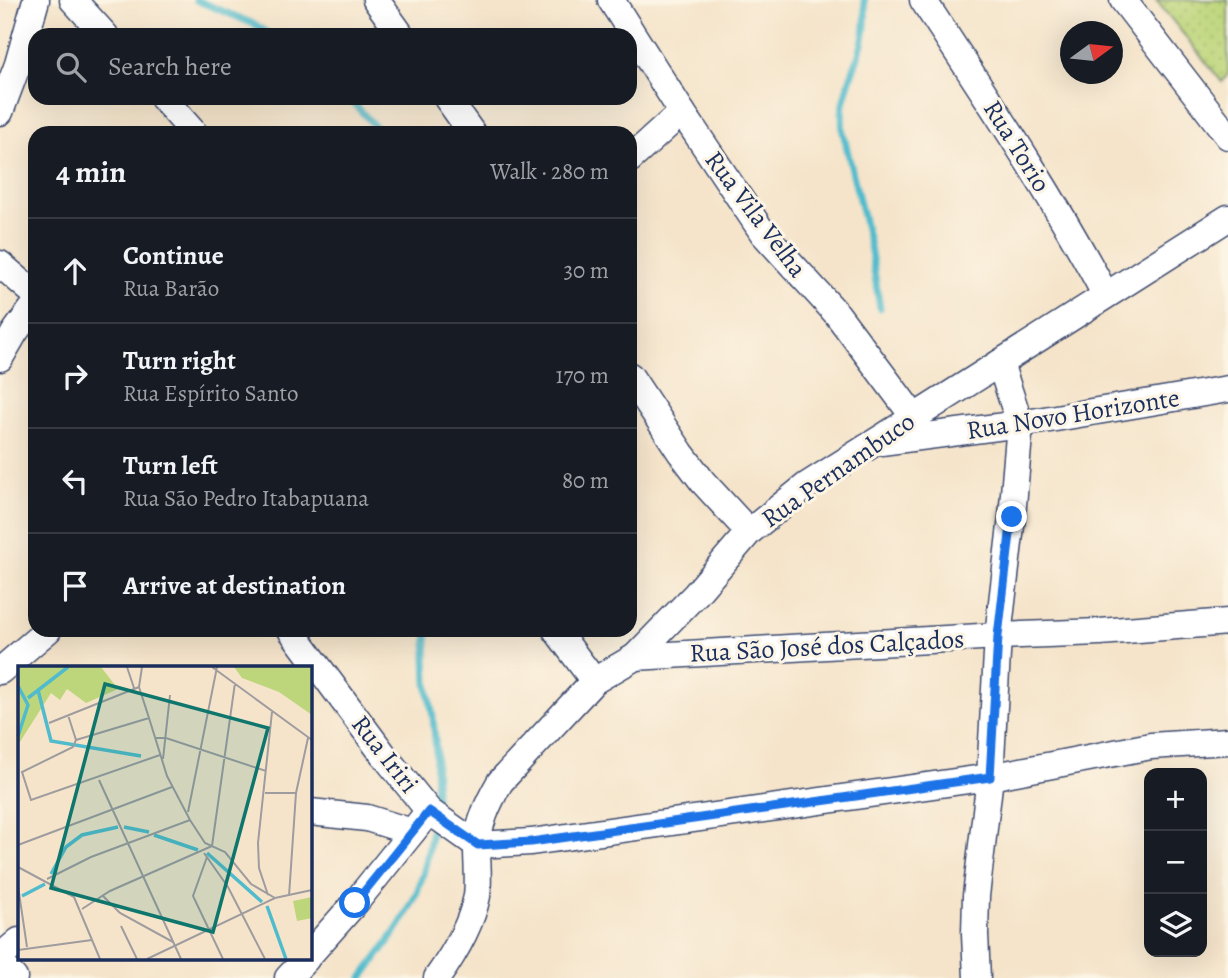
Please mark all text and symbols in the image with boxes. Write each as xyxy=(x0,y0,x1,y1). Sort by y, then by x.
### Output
north arrow xyxy=(1060,21,1123,84)
search box xyxy=(28,28,637,105)
icon: search xyxy=(52,48,90,86)
text: Search here xyxy=(108,49,232,84)
street label: Rua Torio xyxy=(975,93,1059,199)
street label: Rua Vila Velha xyxy=(697,144,815,284)
text: 4 min xyxy=(56,152,126,192)
text: Walk · 280 m xyxy=(490,156,609,187)
text: Continue xyxy=(123,238,224,273)
icon: ahead xyxy=(56,252,94,290)
text: 30 m xyxy=(563,255,609,286)
text: Rua Barão xyxy=(123,273,219,304)
text: Turn right xyxy=(123,343,236,378)
icon: right xyxy=(56,357,94,395)
text: 170 m xyxy=(556,360,609,391)
text: Rua Espírito Santo xyxy=(123,378,299,409)
street label: Rua Novo Horizonte xyxy=(964,380,1182,448)
street label: Rua Pernambuco xyxy=(754,404,922,536)
text: Turn left xyxy=(123,448,218,483)
icon: left xyxy=(56,462,94,500)
text: 80 m xyxy=(562,465,609,496)
text: Rua São Pedro Itabapuana xyxy=(123,483,369,514)
route end xyxy=(996,501,1027,532)
icon: arrive xyxy=(56,567,94,605)
text: Arrive at destination xyxy=(123,568,346,603)
street label: Rua São José dos Calçados xyxy=(689,621,965,671)
inset map xyxy=(18,666,312,960)
street label: Rua Iriri xyxy=(343,708,427,800)
map controls xyxy=(1144,768,1207,957)
button: + xyxy=(1144,768,1207,831)
button: − xyxy=(1144,831,1207,894)
route start xyxy=(339,887,370,918)
button: layers xyxy=(1144,894,1207,957)

